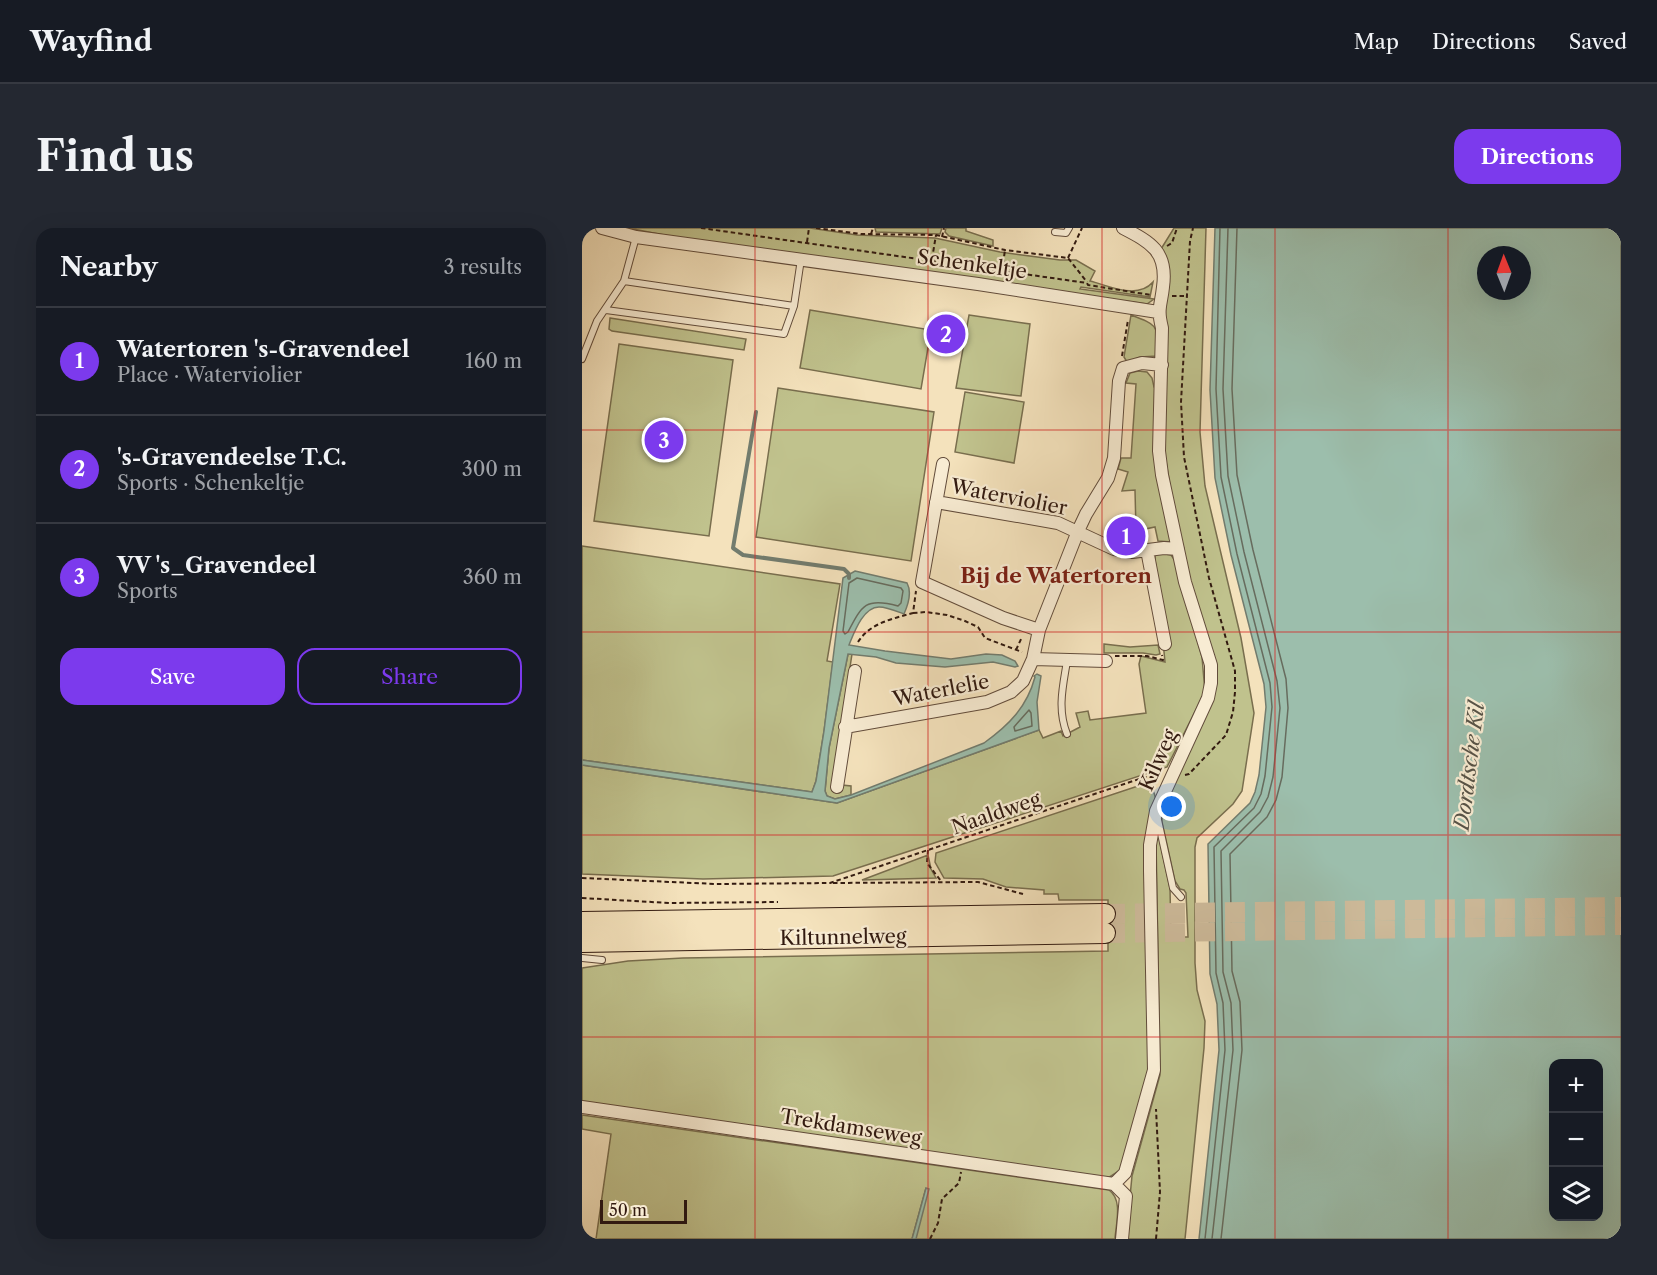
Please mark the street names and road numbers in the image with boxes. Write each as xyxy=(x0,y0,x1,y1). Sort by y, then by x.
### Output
street label: Schenkeltje xyxy=(916,244,1028,284)
street label: Waterviolier xyxy=(948,474,1070,520)
street label: Waterlelie xyxy=(890,669,991,711)
street label: Kilweg xyxy=(1134,725,1182,795)
street label: Naaldweg xyxy=(948,786,1044,839)
street label: Kiltunnelweg xyxy=(779,924,907,950)
street label: Trekdamseweg xyxy=(779,1104,924,1150)

